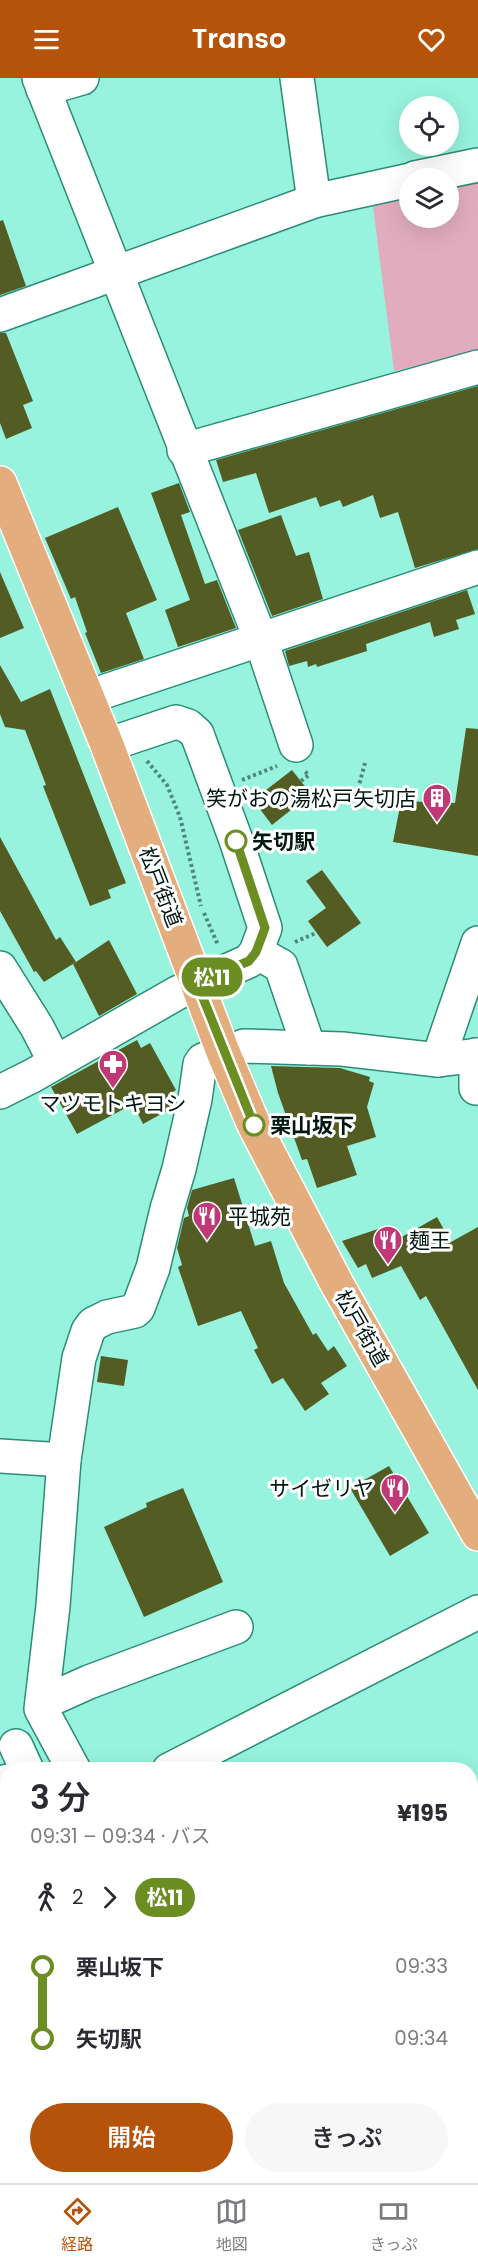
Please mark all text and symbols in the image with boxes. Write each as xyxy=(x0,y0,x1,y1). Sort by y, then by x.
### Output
text: Transo xyxy=(192,20,286,57)
icon: menu xyxy=(30,23,63,56)
icon: heart xyxy=(415,23,448,56)
map controls xyxy=(399,96,459,228)
button: locate xyxy=(399,96,459,156)
button: layers xyxy=(399,168,459,228)
building icon: 笑がおの湯松戸矢切店 xyxy=(421,782,453,824)
place label: 笑がおの湯松戸矢切店 xyxy=(206,784,416,813)
place label: 矢切駅 xyxy=(252,827,315,856)
marker: 矢切駅 xyxy=(225,830,247,852)
street label: 松戸街道 xyxy=(132,843,190,931)
line badge: 松11 xyxy=(178,958,246,996)
text: 松11 xyxy=(194,963,230,992)
pharmacy icon: マツモトキヨシ xyxy=(97,1048,129,1090)
place label: マツモトキヨシ xyxy=(40,1089,187,1118)
place label: 栗山坂下 xyxy=(270,1111,354,1140)
marker: 栗山坂下 xyxy=(243,1114,265,1136)
restaurant icon: 平城苑 xyxy=(191,1200,223,1242)
place label: 平城苑 xyxy=(228,1202,291,1231)
restaurant icon: 麺王 xyxy=(372,1224,404,1266)
place label: 麺王 xyxy=(409,1226,451,1255)
street label: 松戸街道 xyxy=(328,1284,396,1372)
restaurant icon: サイゼリヤ xyxy=(379,1472,411,1514)
place label: サイゼリヤ xyxy=(269,1474,374,1503)
text: 3 分 xyxy=(30,1774,91,1821)
text: ¥195 xyxy=(397,1798,448,1829)
text: 09:31 – 09:34 · バス xyxy=(30,1822,211,1850)
icon: walk xyxy=(30,1881,63,1914)
icon: forward xyxy=(93,1881,126,1914)
text: 2 xyxy=(72,1883,84,1911)
text: 松11 xyxy=(147,1883,183,1912)
text: 栗山坂下 xyxy=(76,1952,164,1983)
text: 09:33 xyxy=(395,1952,448,1980)
text: 矢切駅 xyxy=(76,2024,142,2055)
text: 09:34 xyxy=(394,2024,448,2052)
button: 開始 xyxy=(30,2103,233,2172)
button: きっぷ xyxy=(245,2103,448,2172)
tab: 経路 xyxy=(61,2195,94,2257)
tab: 地図 xyxy=(215,2195,248,2257)
tab: きっぷ xyxy=(370,2195,417,2257)

